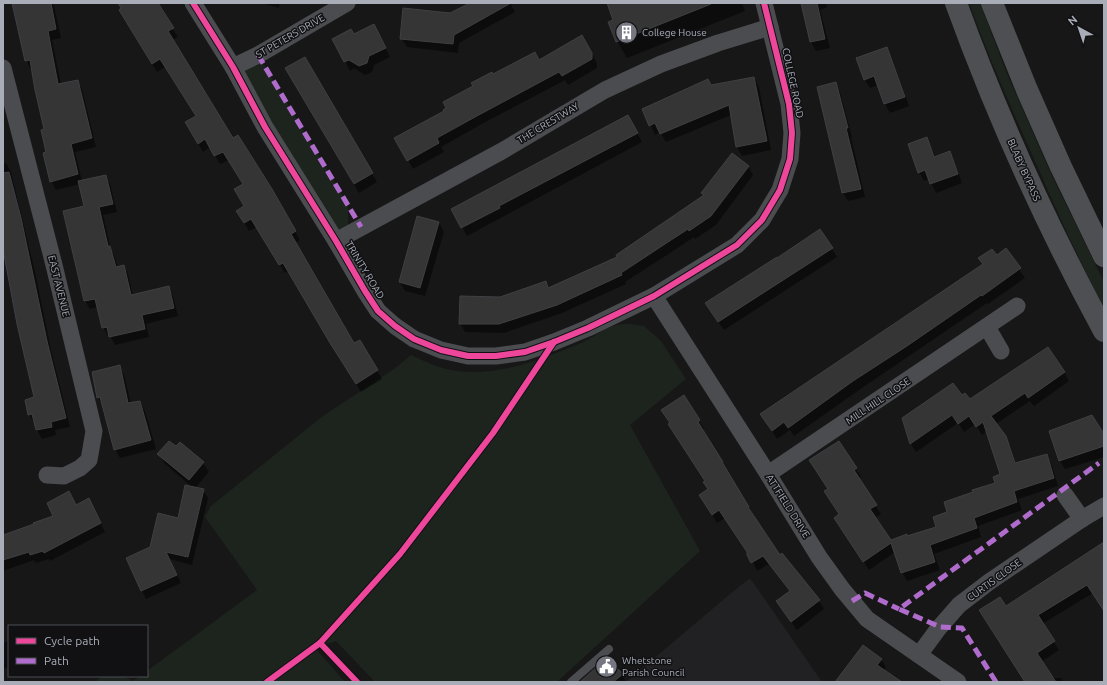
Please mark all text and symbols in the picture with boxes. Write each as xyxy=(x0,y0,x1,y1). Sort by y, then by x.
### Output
north arrow xyxy=(1059,8,1099,48)
street label: ST PETERS DRIVE xyxy=(254,12,327,60)
text: N xyxy=(1066,13,1080,28)
building icon: College House xyxy=(613,19,639,45)
place label: College House xyxy=(642,27,707,38)
street label: COLLEGE ROAD xyxy=(780,47,806,119)
street label: THE CRESTWAY xyxy=(515,100,581,146)
street label: BLABY BYPASS xyxy=(1005,137,1043,203)
street label: TRINITY ROAD xyxy=(343,239,387,301)
street label: EAST AVENUE xyxy=(46,254,72,318)
street label: MILL HILL CLOSE xyxy=(844,375,913,427)
street label: ATTFIELD DRIVE xyxy=(764,472,812,540)
street label: CURTIS CLOSE xyxy=(965,556,1024,603)
legend xyxy=(8,625,148,677)
text: Cycle path xyxy=(44,634,100,647)
public building icon: Whetstone Parish Council xyxy=(594,653,620,679)
text: Path xyxy=(44,654,69,667)
place label: Whetstone Parish Council xyxy=(622,655,685,678)

